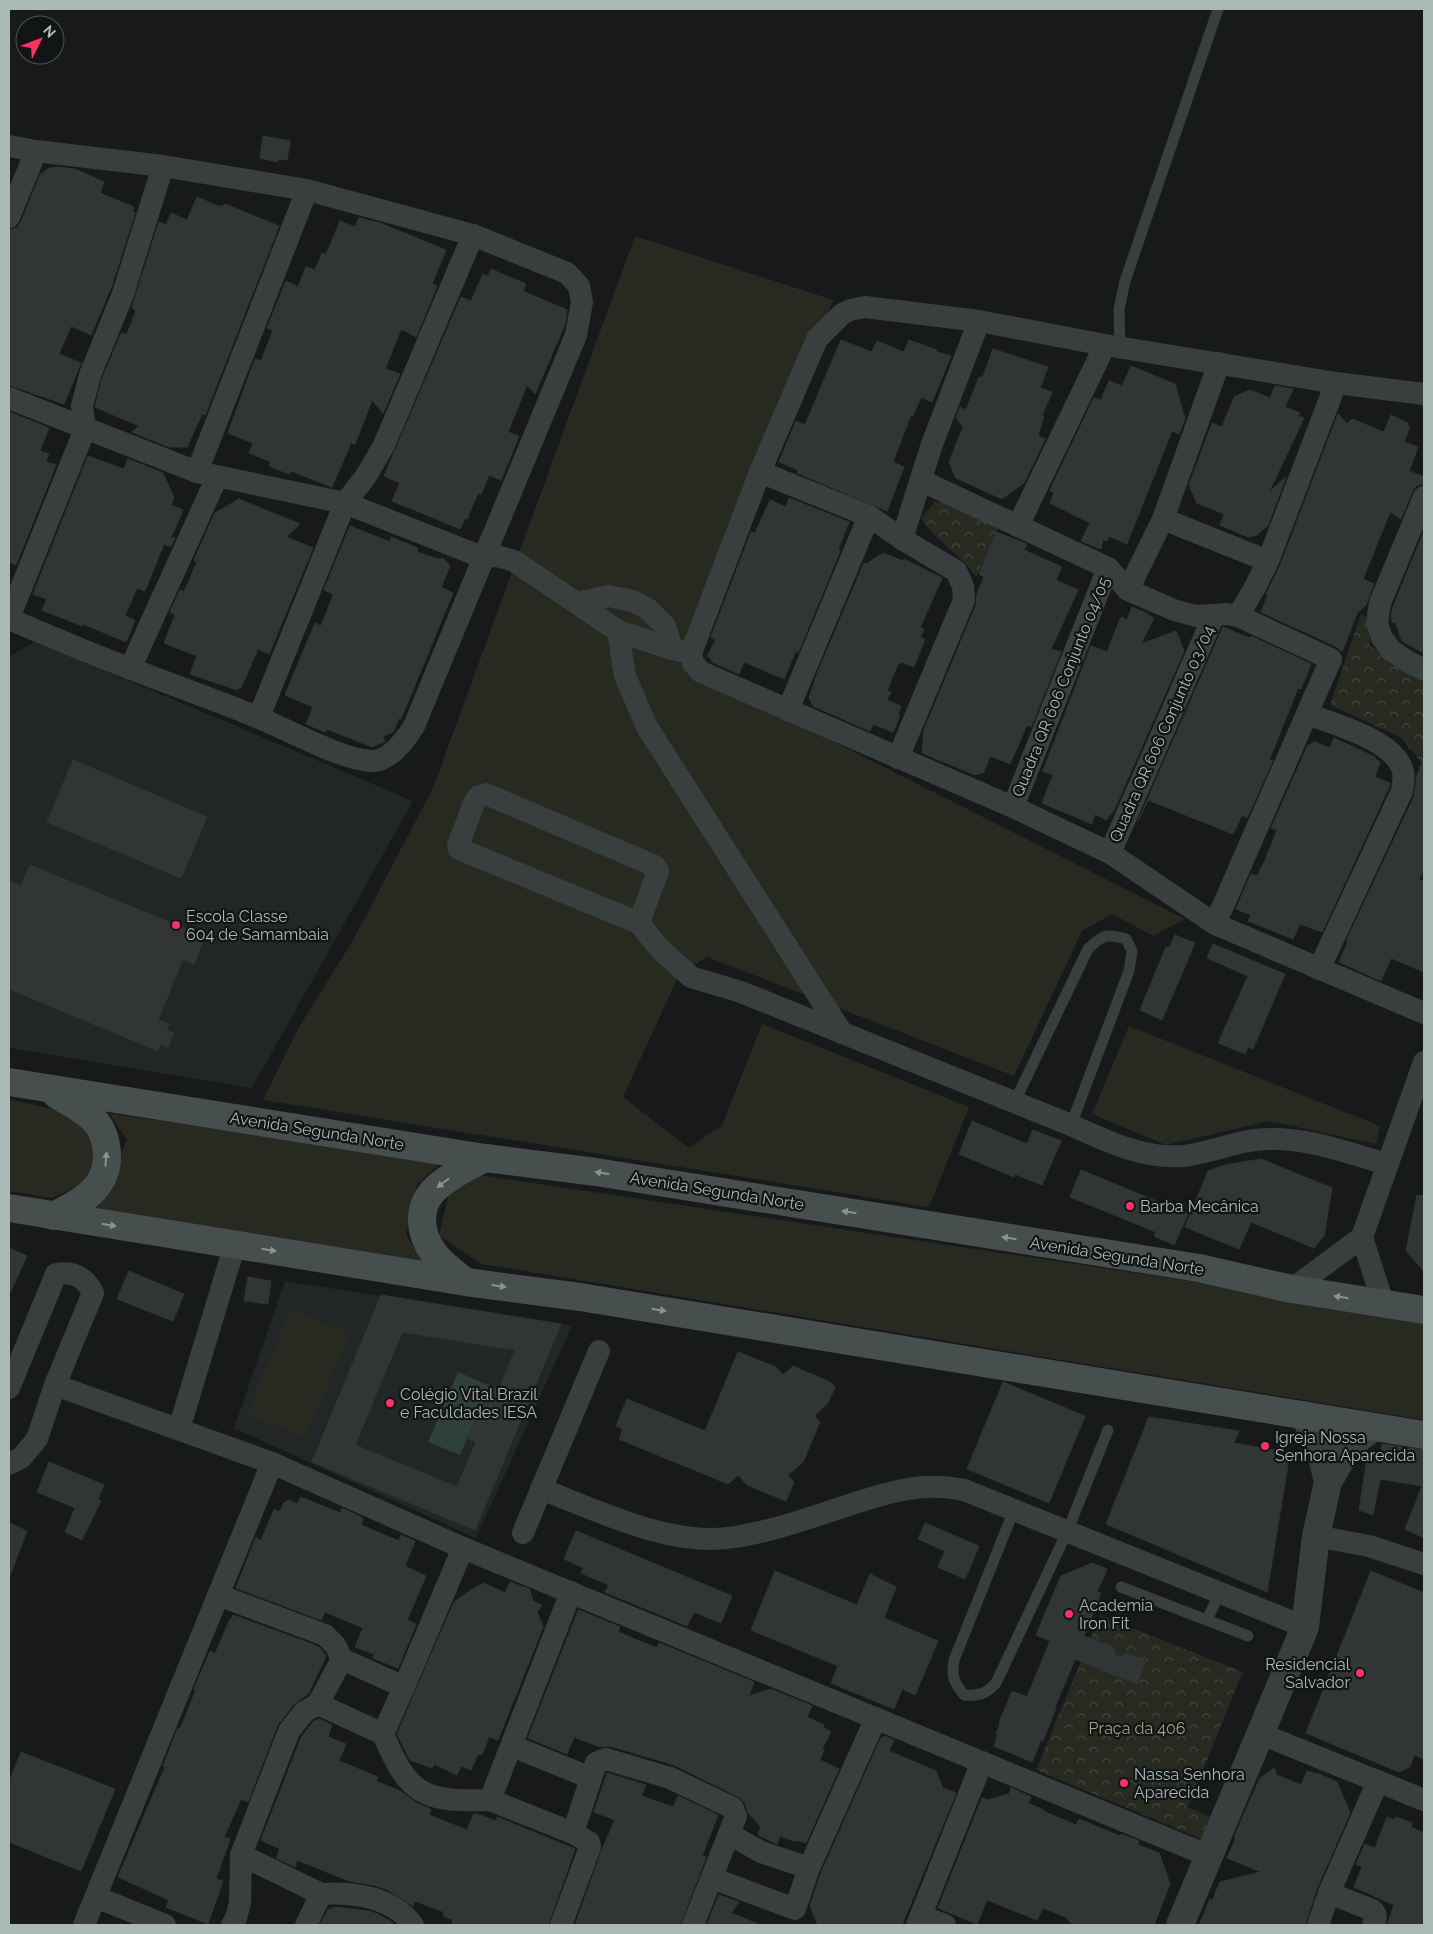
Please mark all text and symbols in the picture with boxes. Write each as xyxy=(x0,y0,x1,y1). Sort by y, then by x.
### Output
north arrow xyxy=(15,15,65,65)
text: N xyxy=(40,22,59,41)
street label: Quadra QR 606 Conjunto 04/05 xyxy=(1008,574,1114,800)
street label: Quadra QR 606 Conjunto 03/04 xyxy=(1106,623,1219,845)
place label: Escola Classe 604 de Samambaia xyxy=(186,907,329,944)
marker: Escola Classe 604 de Samambaia xyxy=(170,919,182,931)
street label: Avenida Segunda Norte xyxy=(229,1108,405,1154)
one-way arrow xyxy=(103,1150,111,1166)
street label: Avenida Segunda Norte xyxy=(629,1168,805,1214)
one-way arrow xyxy=(594,1169,610,1177)
one-way arrow xyxy=(436,1178,450,1188)
place label: Barba Mecânica xyxy=(1140,1197,1259,1216)
marker: Barba Mecânica xyxy=(1124,1200,1136,1212)
one-way arrow xyxy=(841,1208,857,1216)
one-way arrow xyxy=(101,1221,117,1229)
street label: Avenida Segunda Norte xyxy=(1029,1233,1205,1279)
one-way arrow xyxy=(1001,1234,1017,1242)
one-way arrow xyxy=(261,1246,277,1254)
one-way arrow xyxy=(491,1282,507,1290)
one-way arrow xyxy=(1333,1292,1349,1300)
one-way arrow xyxy=(652,1307,668,1315)
place label: Colégio Vital Brazil e Faculdades IESA xyxy=(400,1385,538,1422)
marker: Colégio Vital Brazil e Faculdades IESA xyxy=(384,1397,396,1409)
place label: Igreja Nossa Senhora Aparecida xyxy=(1275,1428,1415,1465)
marker: Igreja Nossa Senhora Aparecida xyxy=(1259,1440,1271,1452)
place label: Academia Iron Fit xyxy=(1079,1596,1153,1633)
marker: Academia Iron Fit xyxy=(1063,1608,1075,1620)
place label: Residencial Salvador xyxy=(1265,1655,1351,1692)
marker: Residencial Salvador xyxy=(1354,1667,1366,1679)
park label: Praça da 406 xyxy=(1089,1719,1185,1738)
place label: Nassa Senhora Aparecida xyxy=(1134,1765,1245,1802)
marker: Nassa Senhora Aparecida xyxy=(1118,1777,1130,1789)

